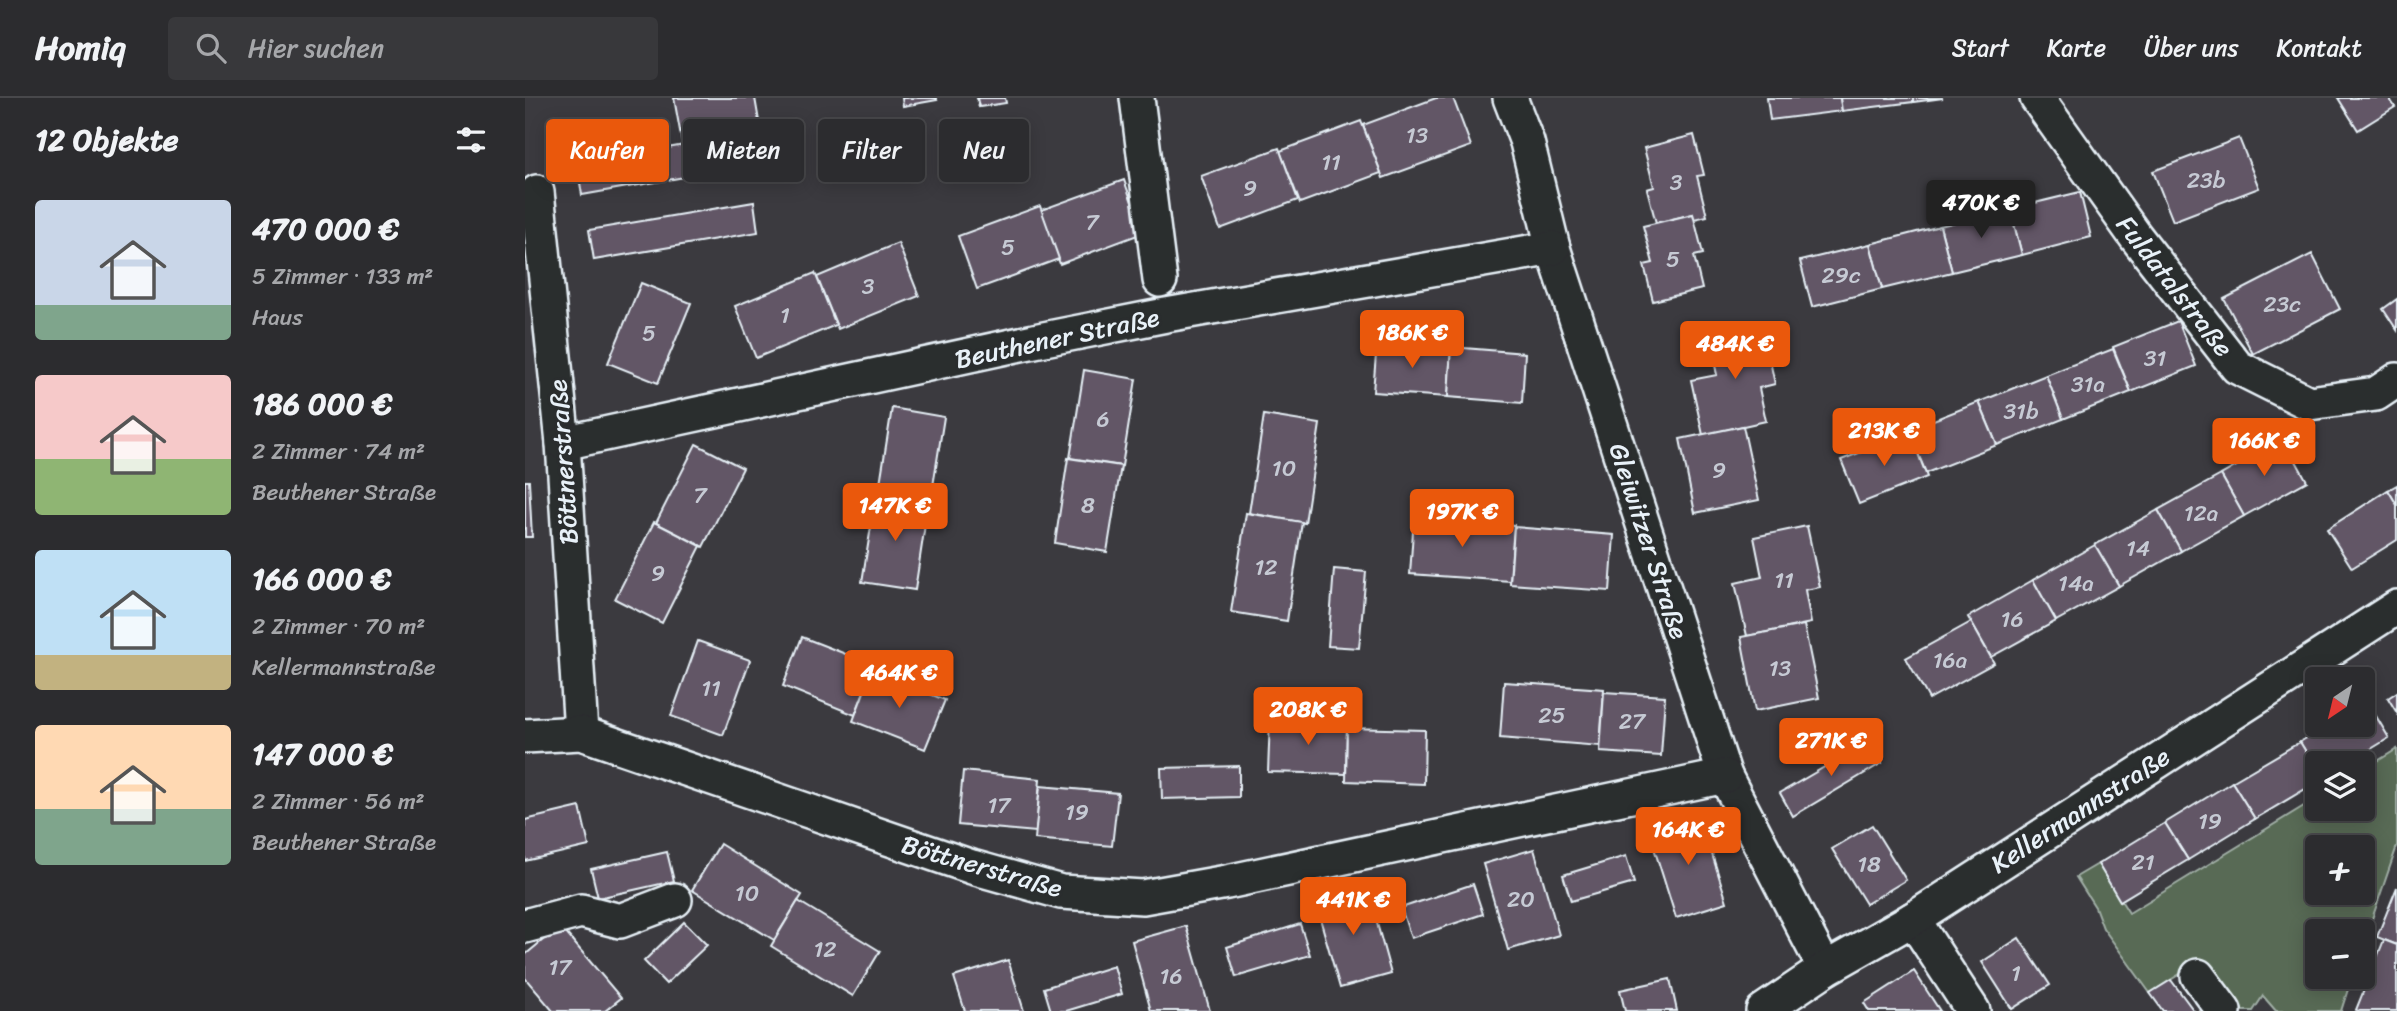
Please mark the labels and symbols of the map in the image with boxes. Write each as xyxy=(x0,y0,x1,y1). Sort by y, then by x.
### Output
house number: 13 xyxy=(1406,115,1429,156)
house number: 11 xyxy=(1321,142,1341,183)
house number: 23b xyxy=(2187,160,2226,201)
house number: 3 xyxy=(1670,162,1683,203)
house number: 9 xyxy=(1243,168,1257,209)
pin: 470K € xyxy=(1924,180,2038,240)
house number: 7 xyxy=(1085,202,1100,243)
street label: Fuldatalstraße xyxy=(2104,205,2246,367)
house number: 5 xyxy=(1001,227,1015,268)
house number: 5 xyxy=(1666,239,1680,280)
house number: 29c xyxy=(1822,255,1861,296)
house number: 3 xyxy=(862,266,875,307)
house number: 23c xyxy=(2263,284,2301,325)
street label: Beuthener Straße xyxy=(950,294,1164,382)
house number: 1 xyxy=(780,295,790,336)
pin: 186K € xyxy=(1355,310,1469,370)
house number: 5 xyxy=(642,313,656,354)
pin: 484K € xyxy=(1678,322,1792,381)
house number: 31 xyxy=(2144,338,2166,379)
house number: 31a xyxy=(2071,364,2105,405)
street label: Böttnerstraße xyxy=(534,377,592,546)
house number: 31b xyxy=(2003,391,2039,432)
house number: 6 xyxy=(1096,399,1110,440)
pin: 213K € xyxy=(1827,408,1941,468)
pin: 166K € xyxy=(2207,418,2321,478)
street label: Gleiwitzer Straße xyxy=(1596,437,1703,646)
house number: 10 xyxy=(1272,448,1296,489)
house number: 9 xyxy=(1712,450,1726,491)
house number: 7 xyxy=(693,475,708,516)
pin: 147K € xyxy=(838,484,952,543)
house number: 8 xyxy=(1081,485,1095,526)
pin: 197K € xyxy=(1405,490,1519,549)
house number: 12a xyxy=(2184,493,2218,534)
house number: 14 xyxy=(2126,528,2150,569)
house number: 12 xyxy=(1254,547,1278,588)
house number: 9 xyxy=(651,553,665,594)
house number: 11 xyxy=(1774,560,1794,601)
house number: 14a xyxy=(2058,563,2094,604)
house number: 16 xyxy=(2001,599,2023,640)
house number: 16a xyxy=(1933,640,1967,681)
house number: 13 xyxy=(1769,648,1792,689)
pin: 464K € xyxy=(842,650,956,710)
north arrow xyxy=(2305,667,2375,737)
house number: 11 xyxy=(701,668,721,709)
pin: 208K € xyxy=(1251,688,1365,747)
house number: 25 xyxy=(1538,695,1566,736)
house number: 27 xyxy=(1619,701,1647,742)
pin: 271K € xyxy=(1774,718,1888,778)
street label: Kellermannstraße xyxy=(1980,734,2180,886)
house number: 17 xyxy=(988,785,1012,826)
house number: 19 xyxy=(1065,792,1089,833)
house number: 19 xyxy=(2198,801,2222,842)
pin: 164K € xyxy=(1631,808,1745,867)
street label: Böttnerstraße xyxy=(896,821,1068,911)
house number: 21 xyxy=(2131,842,2155,883)
house number: 18 xyxy=(1857,844,1881,885)
house number: 10 xyxy=(735,873,759,914)
pin: 441K € xyxy=(1296,878,1410,937)
house number: 20 xyxy=(1507,879,1535,920)
house number: 12 xyxy=(813,929,837,970)
house number: 17 xyxy=(549,947,573,988)
house number: 1 xyxy=(2011,953,2021,994)
house number: 16 xyxy=(1160,956,1182,997)

